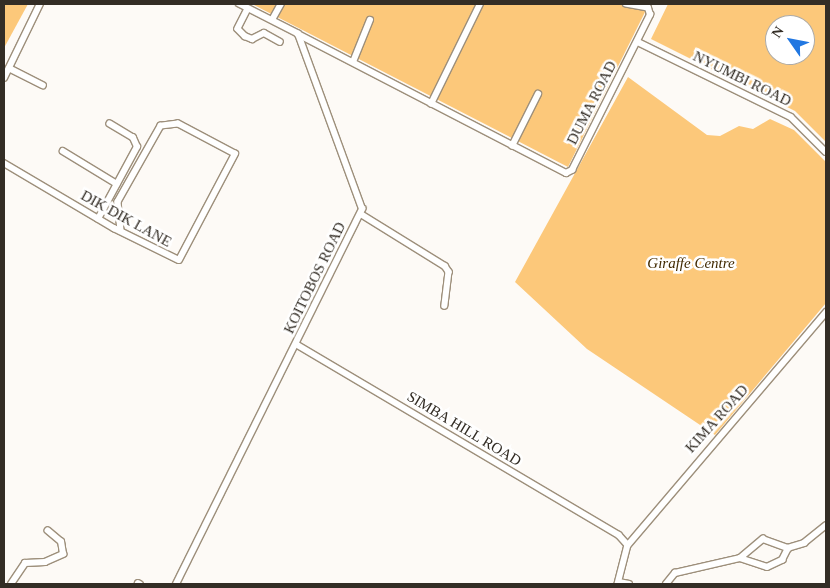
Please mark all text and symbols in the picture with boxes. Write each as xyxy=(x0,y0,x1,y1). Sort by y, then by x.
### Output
north arrow xyxy=(765,15,815,65)
text: N xyxy=(769,24,787,40)
street label: NYUMBI ROAD xyxy=(690,47,794,111)
street label: DUMA ROAD xyxy=(563,58,621,148)
street label: DIK DIK LANE xyxy=(78,187,174,251)
street label: KOITOBOS ROAD xyxy=(280,219,350,337)
park label: Giraffe Centre xyxy=(647,255,735,273)
street label: KIMA ROAD xyxy=(681,381,753,457)
street label: SIMBA HILL ROAD xyxy=(403,387,525,471)

